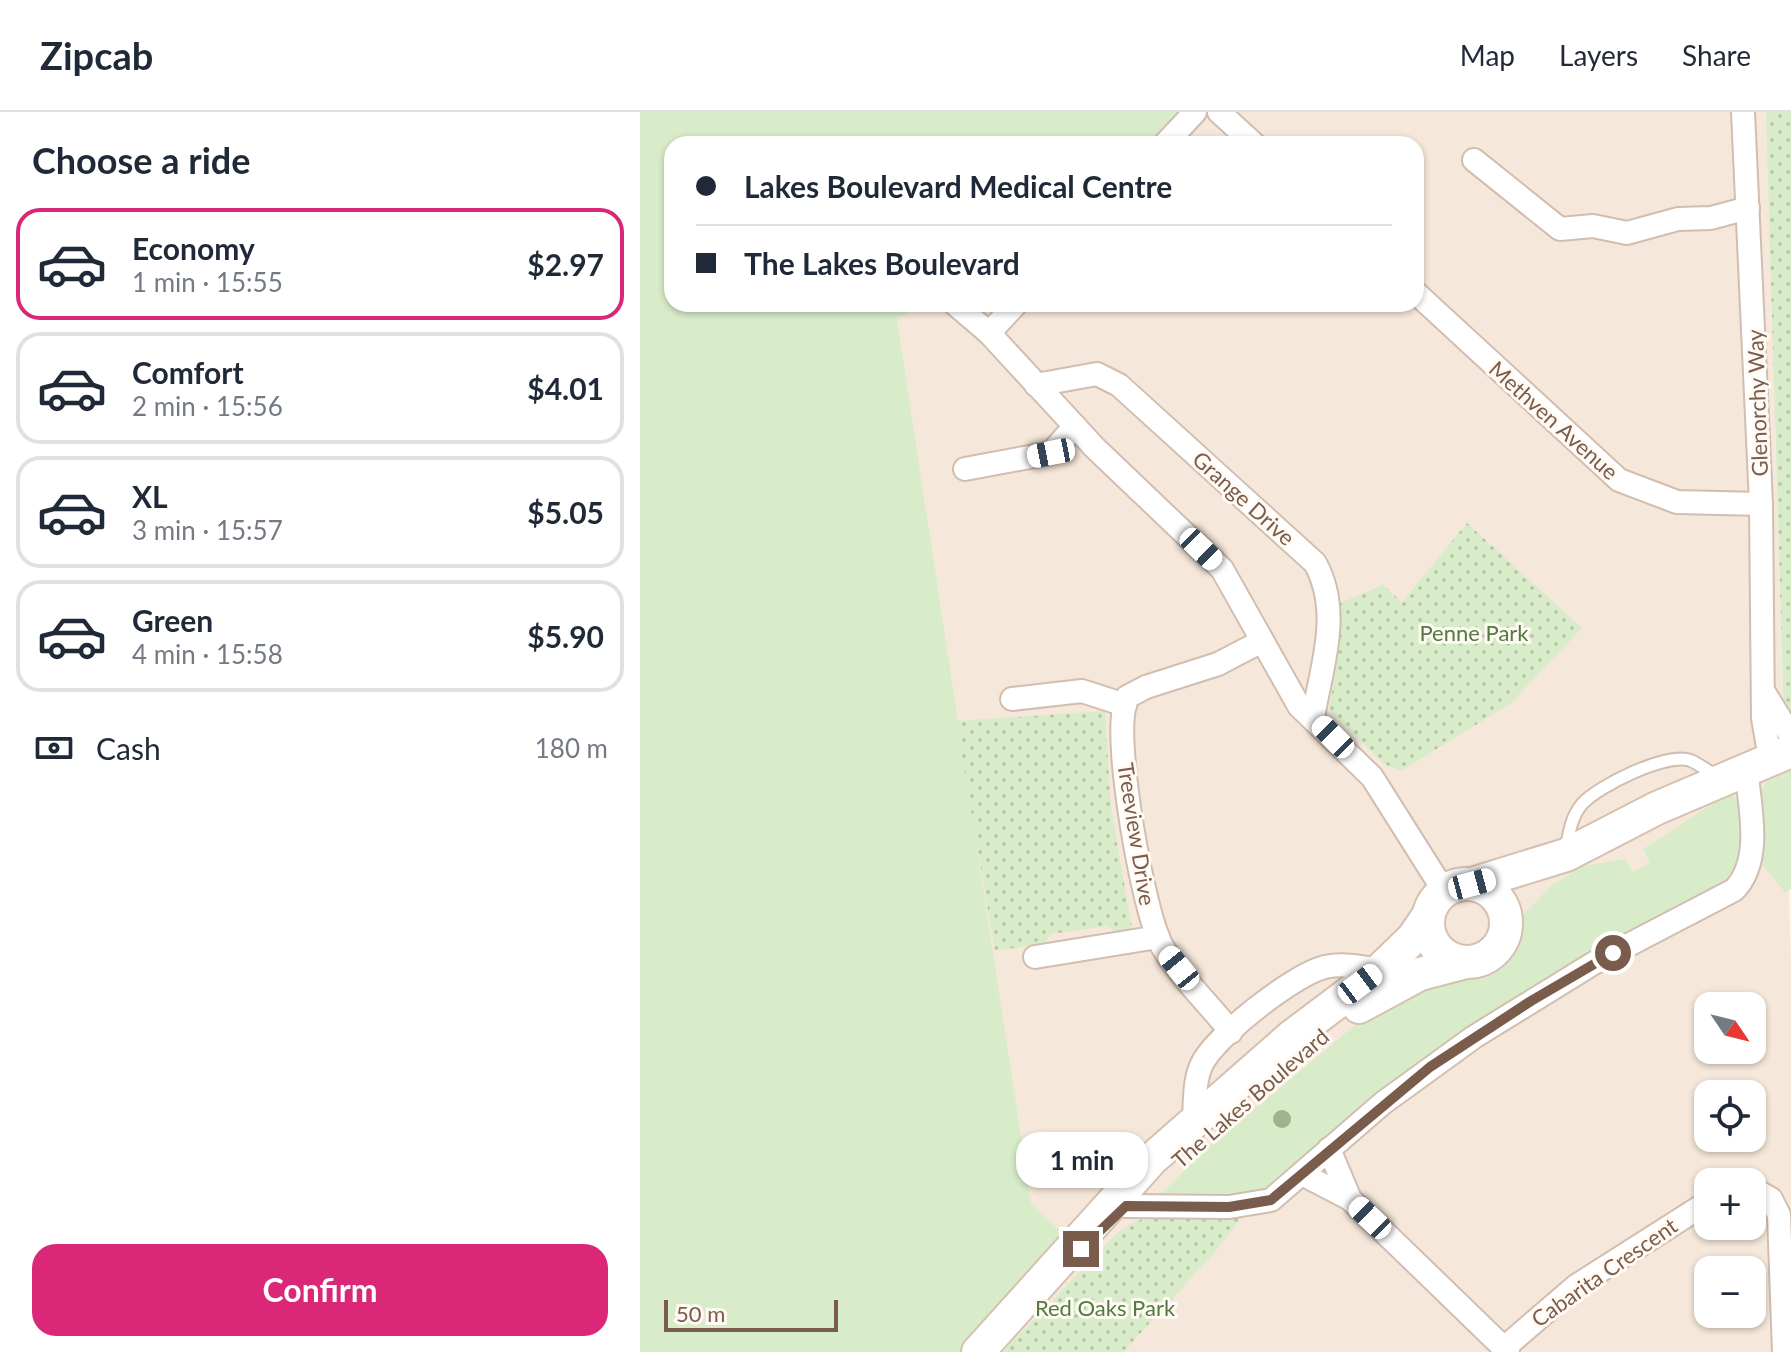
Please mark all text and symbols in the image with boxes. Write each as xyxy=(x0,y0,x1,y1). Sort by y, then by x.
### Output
text: Zipcab xyxy=(40,32,153,78)
text: Map xyxy=(1460,38,1515,72)
text: Layers xyxy=(1559,38,1638,72)
text: Share xyxy=(1682,38,1751,72)
text: Choose a ride xyxy=(32,138,251,182)
text: Lakes Boulevard Medical Centre xyxy=(744,168,1172,204)
icon: car xyxy=(36,228,108,300)
text: Economy xyxy=(132,230,255,266)
text: The Lakes Boulevard xyxy=(744,245,1020,281)
text: $2.97 xyxy=(527,246,604,282)
text: 1 min · 15:55 xyxy=(132,266,283,298)
street label: Glenorchy Way xyxy=(1741,328,1773,477)
icon: car xyxy=(36,352,108,424)
text: Comfort xyxy=(132,354,244,390)
street label: Methven Avenue xyxy=(1484,355,1624,485)
text: $4.01 xyxy=(527,370,604,406)
text: 2 min · 15:56 xyxy=(132,390,283,422)
car xyxy=(1025,437,1077,469)
street label: Grange Drive xyxy=(1187,445,1301,551)
icon: car xyxy=(36,476,108,548)
text: XL xyxy=(132,478,168,514)
text: $5.05 xyxy=(527,494,604,530)
text: 3 min · 15:57 xyxy=(132,514,283,546)
car xyxy=(1175,524,1227,574)
icon: car xyxy=(36,600,108,672)
text: Green xyxy=(132,602,213,638)
text: $5.90 xyxy=(527,618,604,654)
park label: Penne Park xyxy=(1419,619,1529,646)
text: 4 min · 15:58 xyxy=(132,638,283,670)
car xyxy=(1308,712,1358,762)
icon: cash xyxy=(32,726,76,770)
text: Cash xyxy=(96,730,161,766)
text: 180 m xyxy=(535,732,608,764)
street label: Treeview Drive xyxy=(1112,761,1162,907)
car xyxy=(1446,866,1498,902)
route start xyxy=(1595,935,1631,971)
car xyxy=(1155,942,1203,994)
car xyxy=(1334,960,1386,1008)
north arrow xyxy=(1694,992,1766,1064)
map controls xyxy=(1694,992,1766,1328)
street label: The Lakes Boulevard xyxy=(1166,1022,1334,1174)
button: locate xyxy=(1694,1080,1766,1152)
callout: 1 min xyxy=(1015,1133,1147,1189)
text: 1 min xyxy=(1050,1144,1114,1176)
button: + xyxy=(1694,1168,1766,1240)
car xyxy=(1344,1193,1396,1243)
street label: Cabarita Crescent xyxy=(1526,1212,1682,1332)
route end xyxy=(1063,1231,1099,1267)
button: Confirm xyxy=(32,1244,608,1336)
button: − xyxy=(1694,1256,1766,1328)
park label: Red Oaks Park xyxy=(1035,1294,1176,1321)
scale bar xyxy=(664,1296,838,1332)
text: 50 m xyxy=(676,1300,725,1327)

